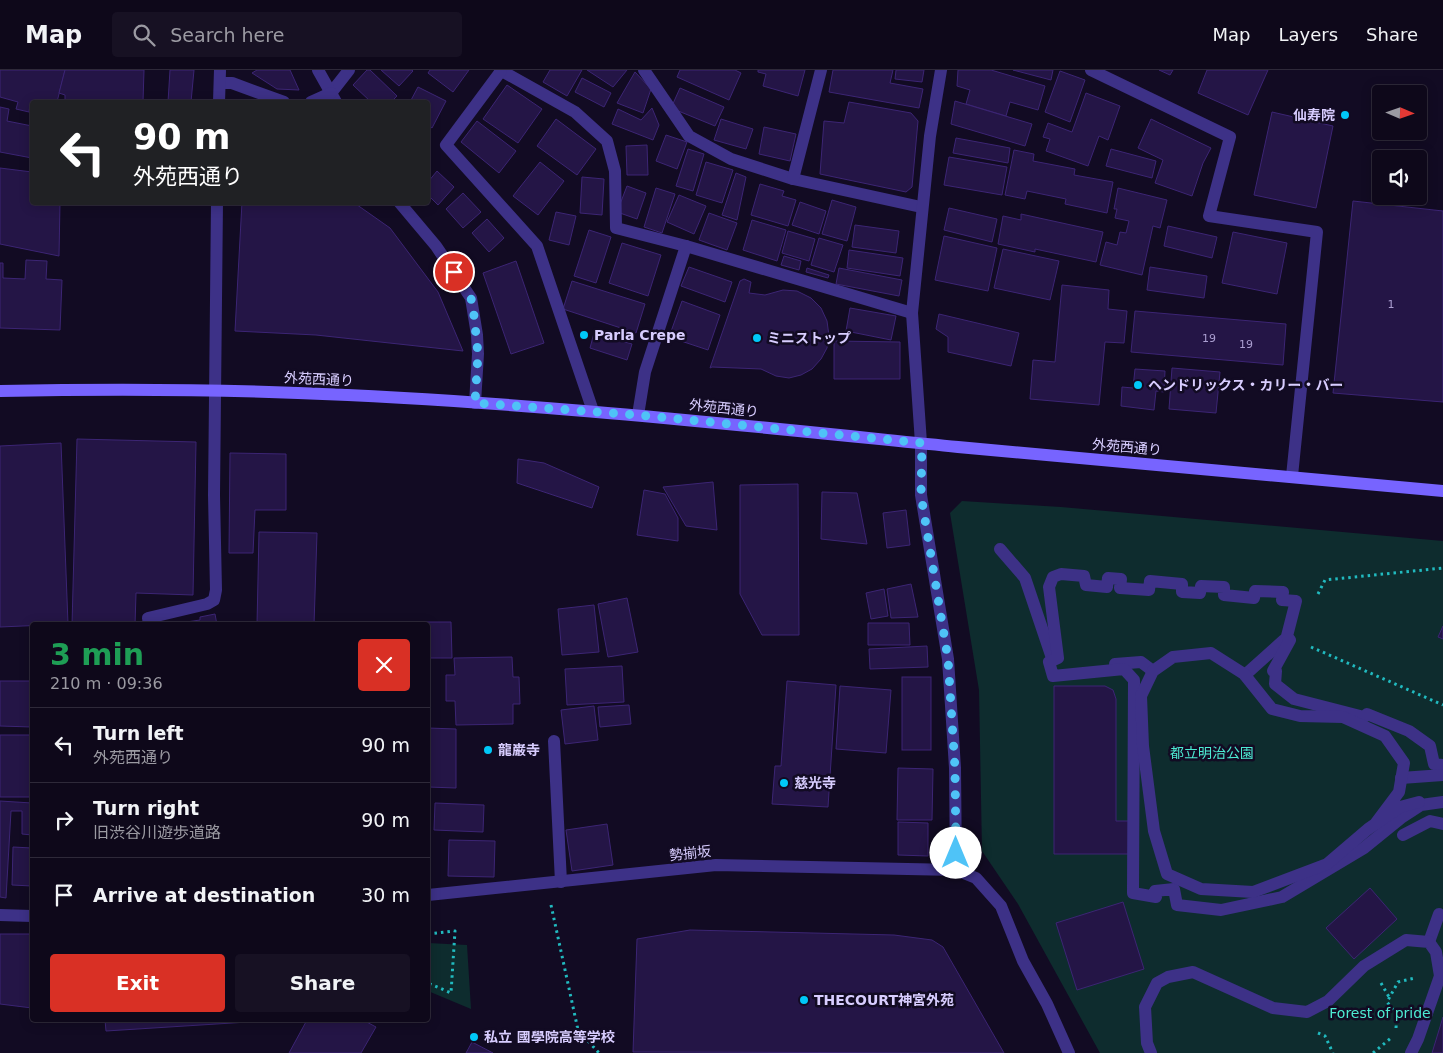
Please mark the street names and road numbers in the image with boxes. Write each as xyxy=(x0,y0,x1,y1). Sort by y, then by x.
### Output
street label: 外苑西通り xyxy=(284,369,354,389)
street label: 外苑西通り xyxy=(688,396,760,420)
street label: 外苑西通り xyxy=(1091,436,1163,458)
street label: 勢揃坂 xyxy=(668,843,712,863)

